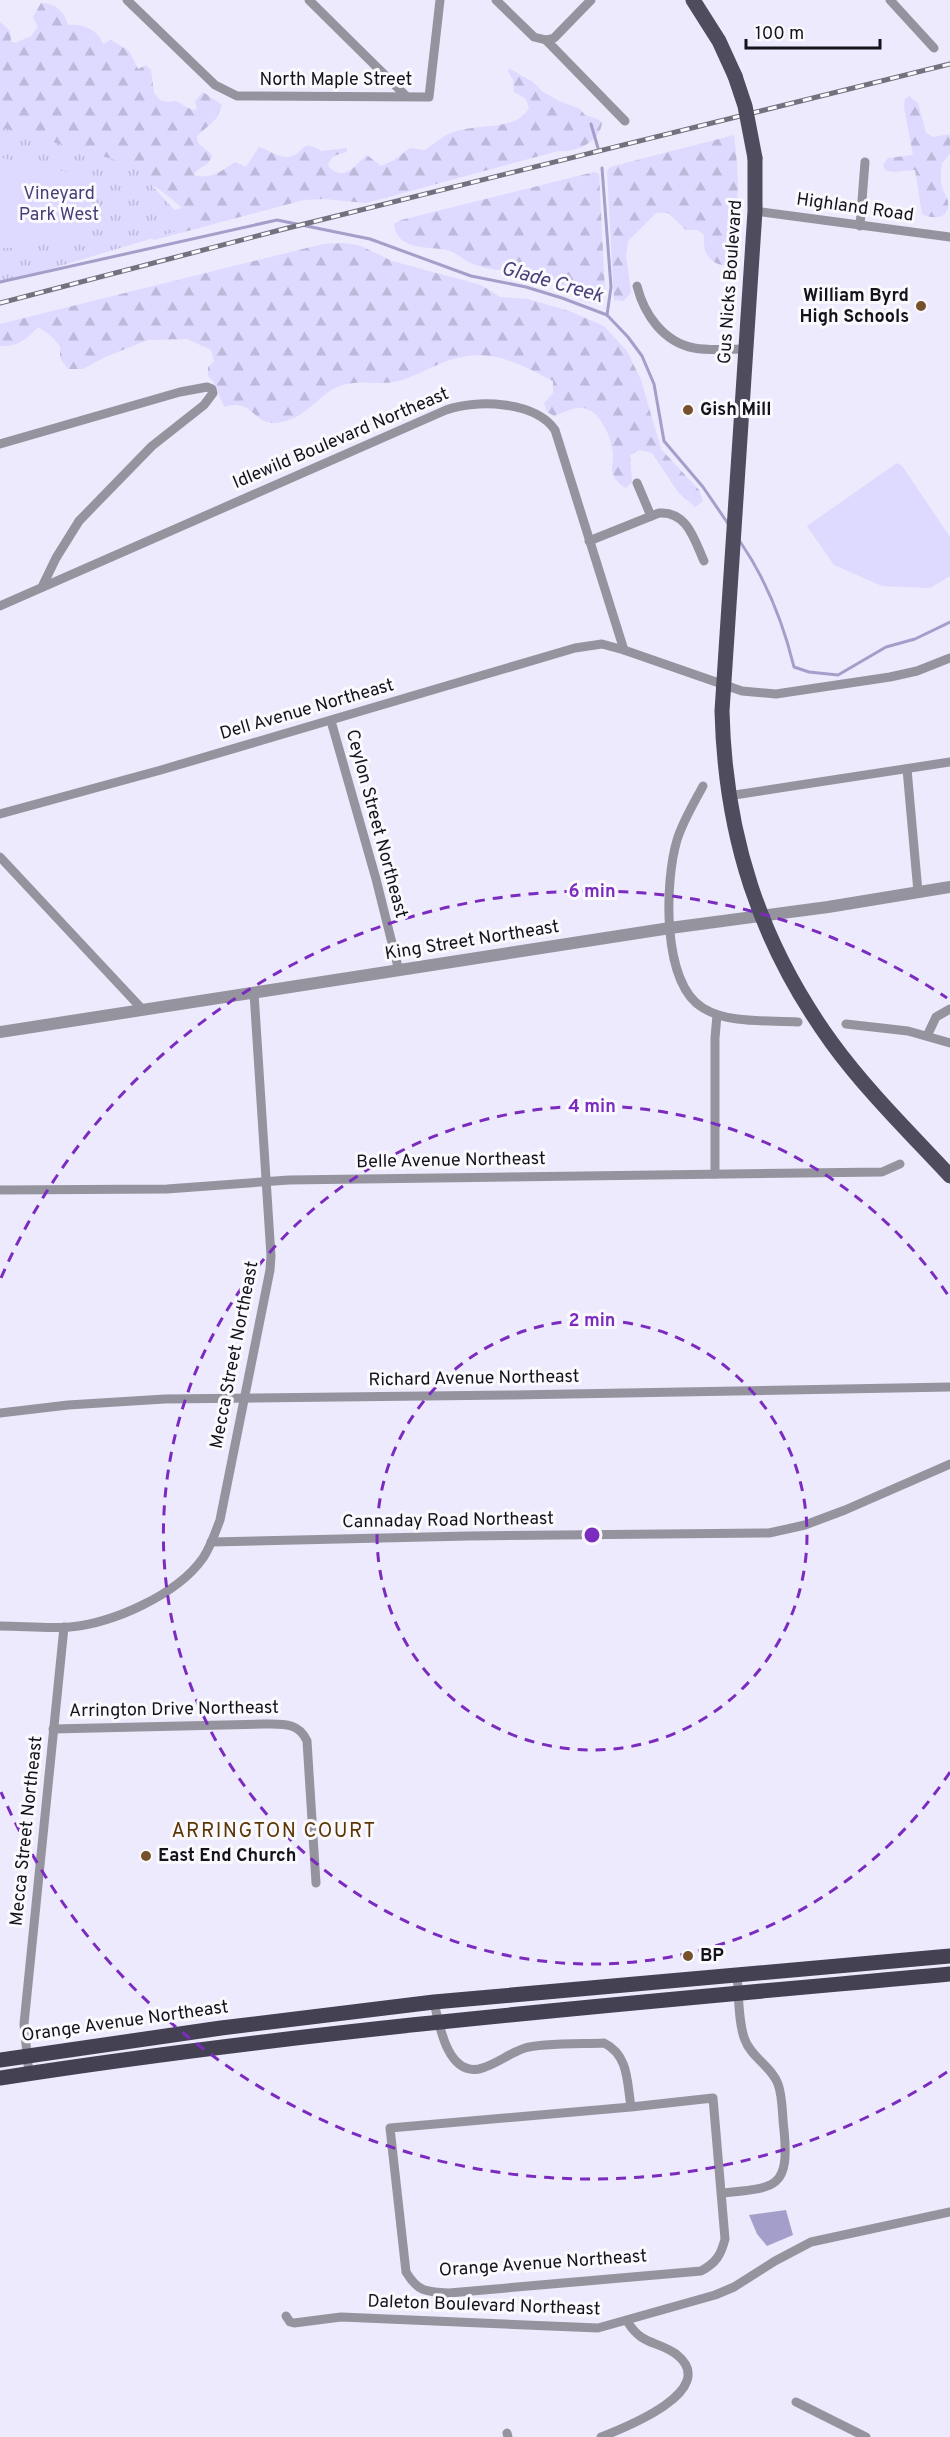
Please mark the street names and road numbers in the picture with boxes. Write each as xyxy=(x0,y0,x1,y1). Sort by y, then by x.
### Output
street label: North Maple Street xyxy=(260,69,412,92)
street label: Highland Road xyxy=(795,188,915,228)
street label: Gus Nicks Boulevard xyxy=(714,199,748,365)
street label: Idlewild Boulevard Northeast xyxy=(229,383,453,495)
street label: Dell Avenue Northeast xyxy=(217,674,397,746)
street label: Ceylon Street Northeast xyxy=(340,727,412,921)
street label: King Street Northeast xyxy=(383,916,561,966)
street label: Belle Avenue Northeast xyxy=(356,1148,546,1174)
street label: Mecca Street Northeast xyxy=(205,1259,265,1451)
street label: Richard Avenue Northeast xyxy=(368,1366,580,1392)
street label: Cannaday Road Northeast xyxy=(342,1508,554,1534)
street label: Arrington Drive Northeast xyxy=(69,1697,279,1723)
street label: Mecca Street Northeast xyxy=(6,1735,48,1927)
street label: Orange Avenue Northeast xyxy=(20,1996,230,2048)
street label: Orange Avenue Northeast xyxy=(438,2245,648,2283)
street label: Daleton Boulevard Northeast xyxy=(367,2290,601,2322)

